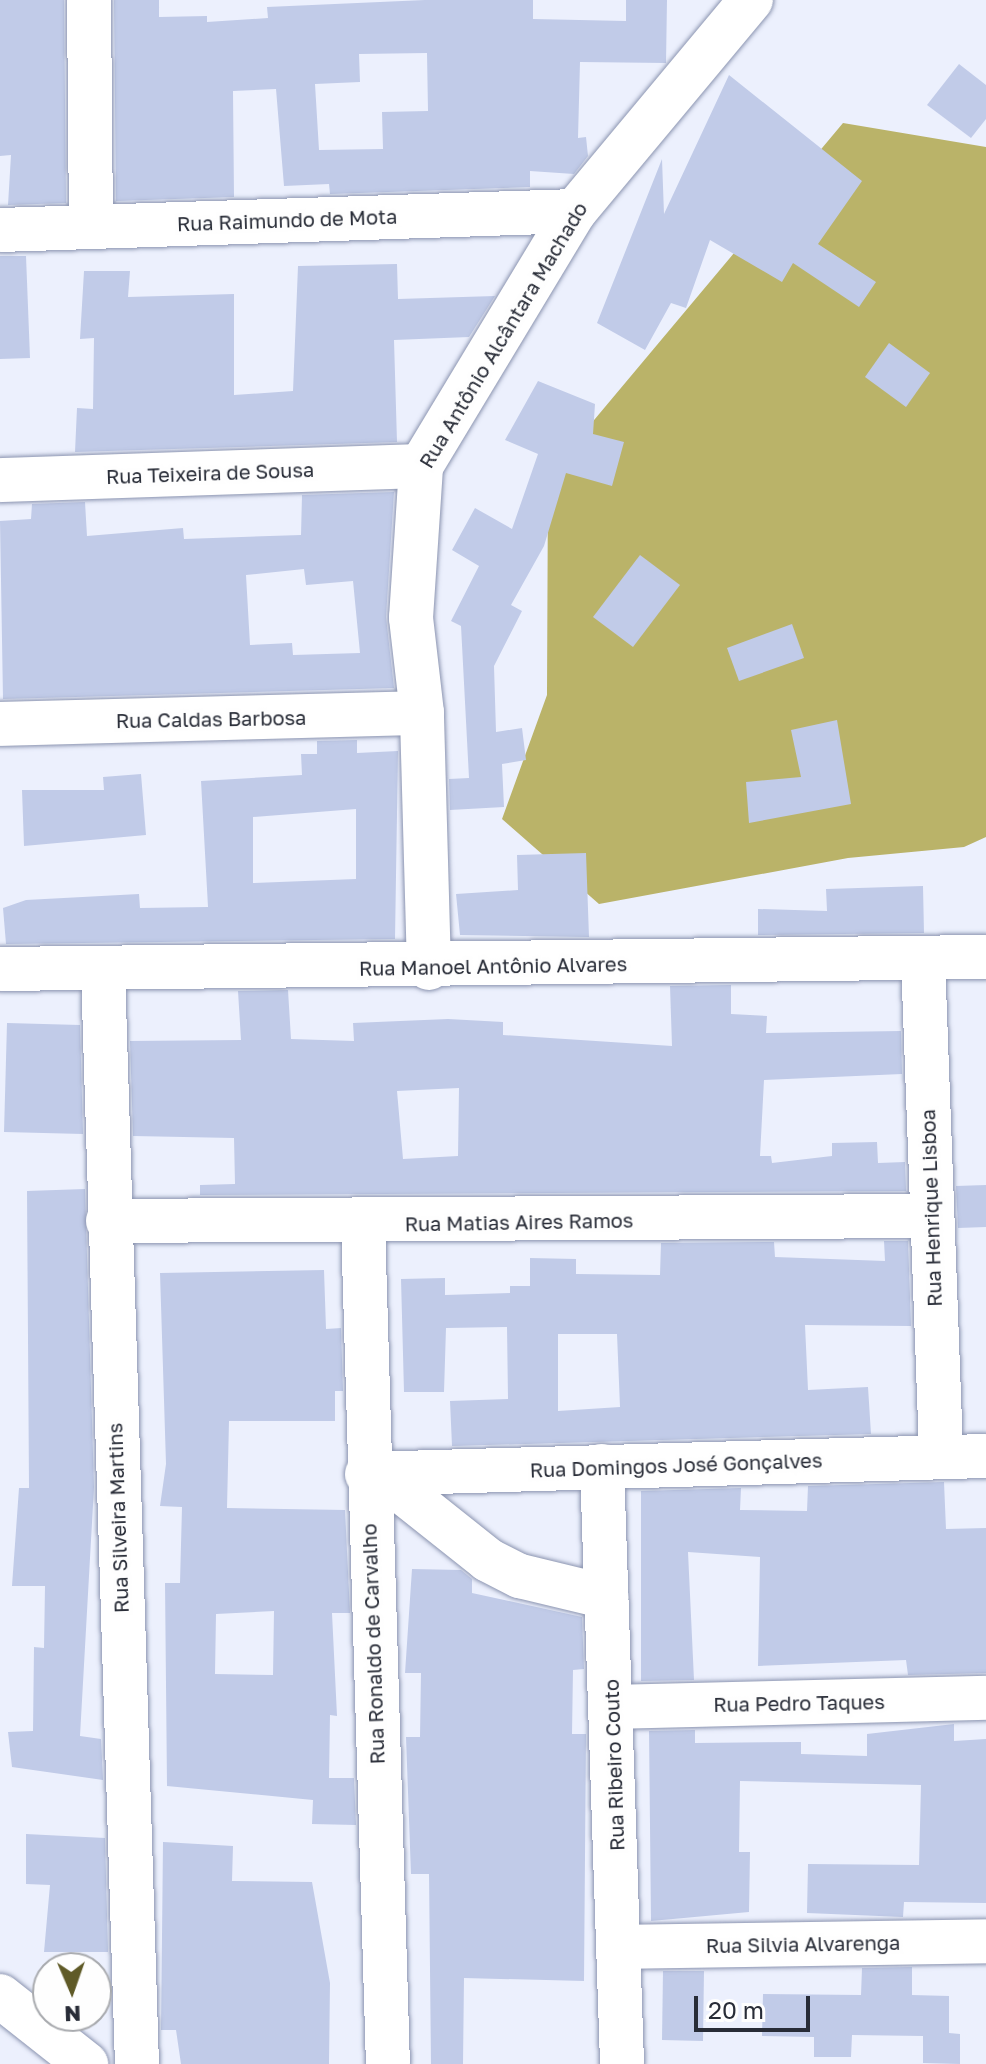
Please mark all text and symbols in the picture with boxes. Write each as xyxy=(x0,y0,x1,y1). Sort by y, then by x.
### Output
street label: Rua Antônio Alcântara Machado xyxy=(414,198,592,472)
street label: Rua Raimundo de Mota xyxy=(176,204,398,236)
street label: Rua Teixeira de Sousa xyxy=(105,457,315,489)
street label: Rua Caldas Barbosa xyxy=(116,705,306,733)
street label: Rua Manoel Antônio Alvares xyxy=(359,952,627,980)
street label: Rua Henrique Lisboa xyxy=(916,1109,946,1307)
street label: Rua Matias Aires Ramos xyxy=(404,1208,634,1236)
street label: Rua Silveira Martins xyxy=(103,1422,133,1614)
street label: Rua Domingos José Gonçalves xyxy=(529,1448,823,1482)
street label: Rua Ronaldo de Carvalho xyxy=(357,1523,389,1765)
street label: Rua Ribeiro Couto xyxy=(599,1679,629,1851)
street label: Rua Pedro Taques xyxy=(713,1690,885,1716)
street label: Rua Silvia Alvarenga xyxy=(705,1930,901,1958)
north arrow xyxy=(32,1952,112,2032)
scale bar xyxy=(698,1980,814,2030)
text: 20 m xyxy=(708,1995,764,2024)
text: N xyxy=(64,2001,82,2028)

